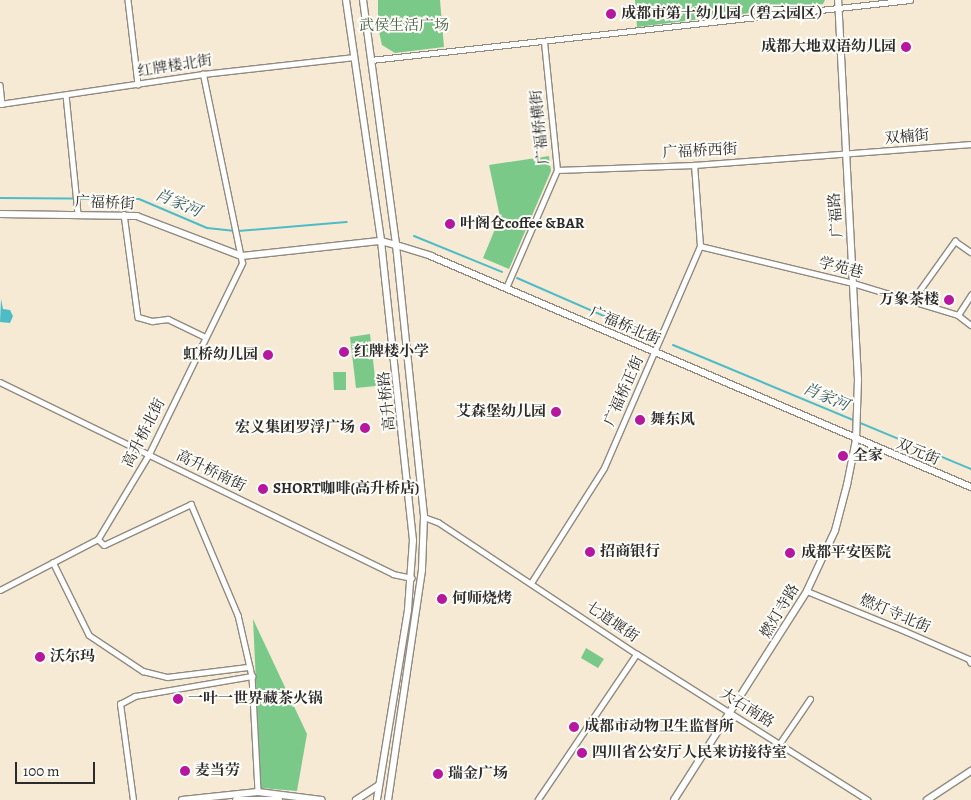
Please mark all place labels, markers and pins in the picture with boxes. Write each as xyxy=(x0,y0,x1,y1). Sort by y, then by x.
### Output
place label: 成都市第十幼儿园（碧云园区） xyxy=(621,5,831,23)
marker: 成都市第十幼儿园（碧云园区） xyxy=(605,8,617,20)
place label: 成都大地双语幼儿园 xyxy=(761,38,896,56)
marker: 成都大地双语幼儿园 xyxy=(900,41,912,53)
place label: 叶阁仓coffee &BAR xyxy=(460,215,584,233)
marker: 叶阁仓coffee &BAR xyxy=(444,218,456,230)
place label: 万象茶楼 xyxy=(879,291,939,309)
marker: 万象茶楼 xyxy=(943,294,955,306)
place label: 红牌楼小学 xyxy=(354,343,429,361)
place label: 虹桥幼儿园 xyxy=(183,346,258,364)
marker: 红牌楼小学 xyxy=(338,346,350,358)
marker: 虹桥幼儿园 xyxy=(262,349,274,361)
place label: 艾森堡幼儿园 xyxy=(456,403,546,421)
marker: 艾森堡幼儿园 xyxy=(550,406,562,418)
place label: 舞东风 xyxy=(650,411,695,429)
marker: 舞东风 xyxy=(634,414,646,426)
place label: 宏义集团罗浮广场 xyxy=(235,419,355,437)
marker: 宏义集团罗浮广场 xyxy=(359,422,371,434)
place label: 全家 xyxy=(853,447,883,465)
marker: 全家 xyxy=(837,450,849,462)
place label: SHORT咖啡(高升桥店) xyxy=(273,480,419,498)
marker: SHORT咖啡(高升桥店) xyxy=(257,483,269,495)
place label: 招商银行 xyxy=(600,543,660,561)
place label: 成都平安医院 xyxy=(801,544,891,562)
marker: 招商银行 xyxy=(584,546,596,558)
marker: 成都平安医院 xyxy=(783,546,797,560)
place label: 何师烧烤 xyxy=(452,590,512,608)
marker: 何师烧烤 xyxy=(436,593,448,605)
place label: 沃尔玛 xyxy=(50,648,95,666)
marker: 沃尔玛 xyxy=(34,651,46,663)
place label: 一叶一世界藏茶火锅 xyxy=(188,690,323,708)
marker: 一叶一世界藏茶火锅 xyxy=(172,693,184,705)
place label: 成都市动物卫生监督所 xyxy=(584,718,734,736)
marker: 成都市动物卫生监督所 xyxy=(568,721,580,733)
place label: 四川省公安厅人民来访接待室 xyxy=(592,744,787,762)
marker: 四川省公安厅人民来访接待室 xyxy=(576,747,588,759)
place label: 麦当劳 xyxy=(195,762,240,780)
marker: 麦当劳 xyxy=(179,765,191,777)
place label: 瑞金广场 xyxy=(448,765,508,783)
marker: 瑞金广场 xyxy=(432,768,444,780)

